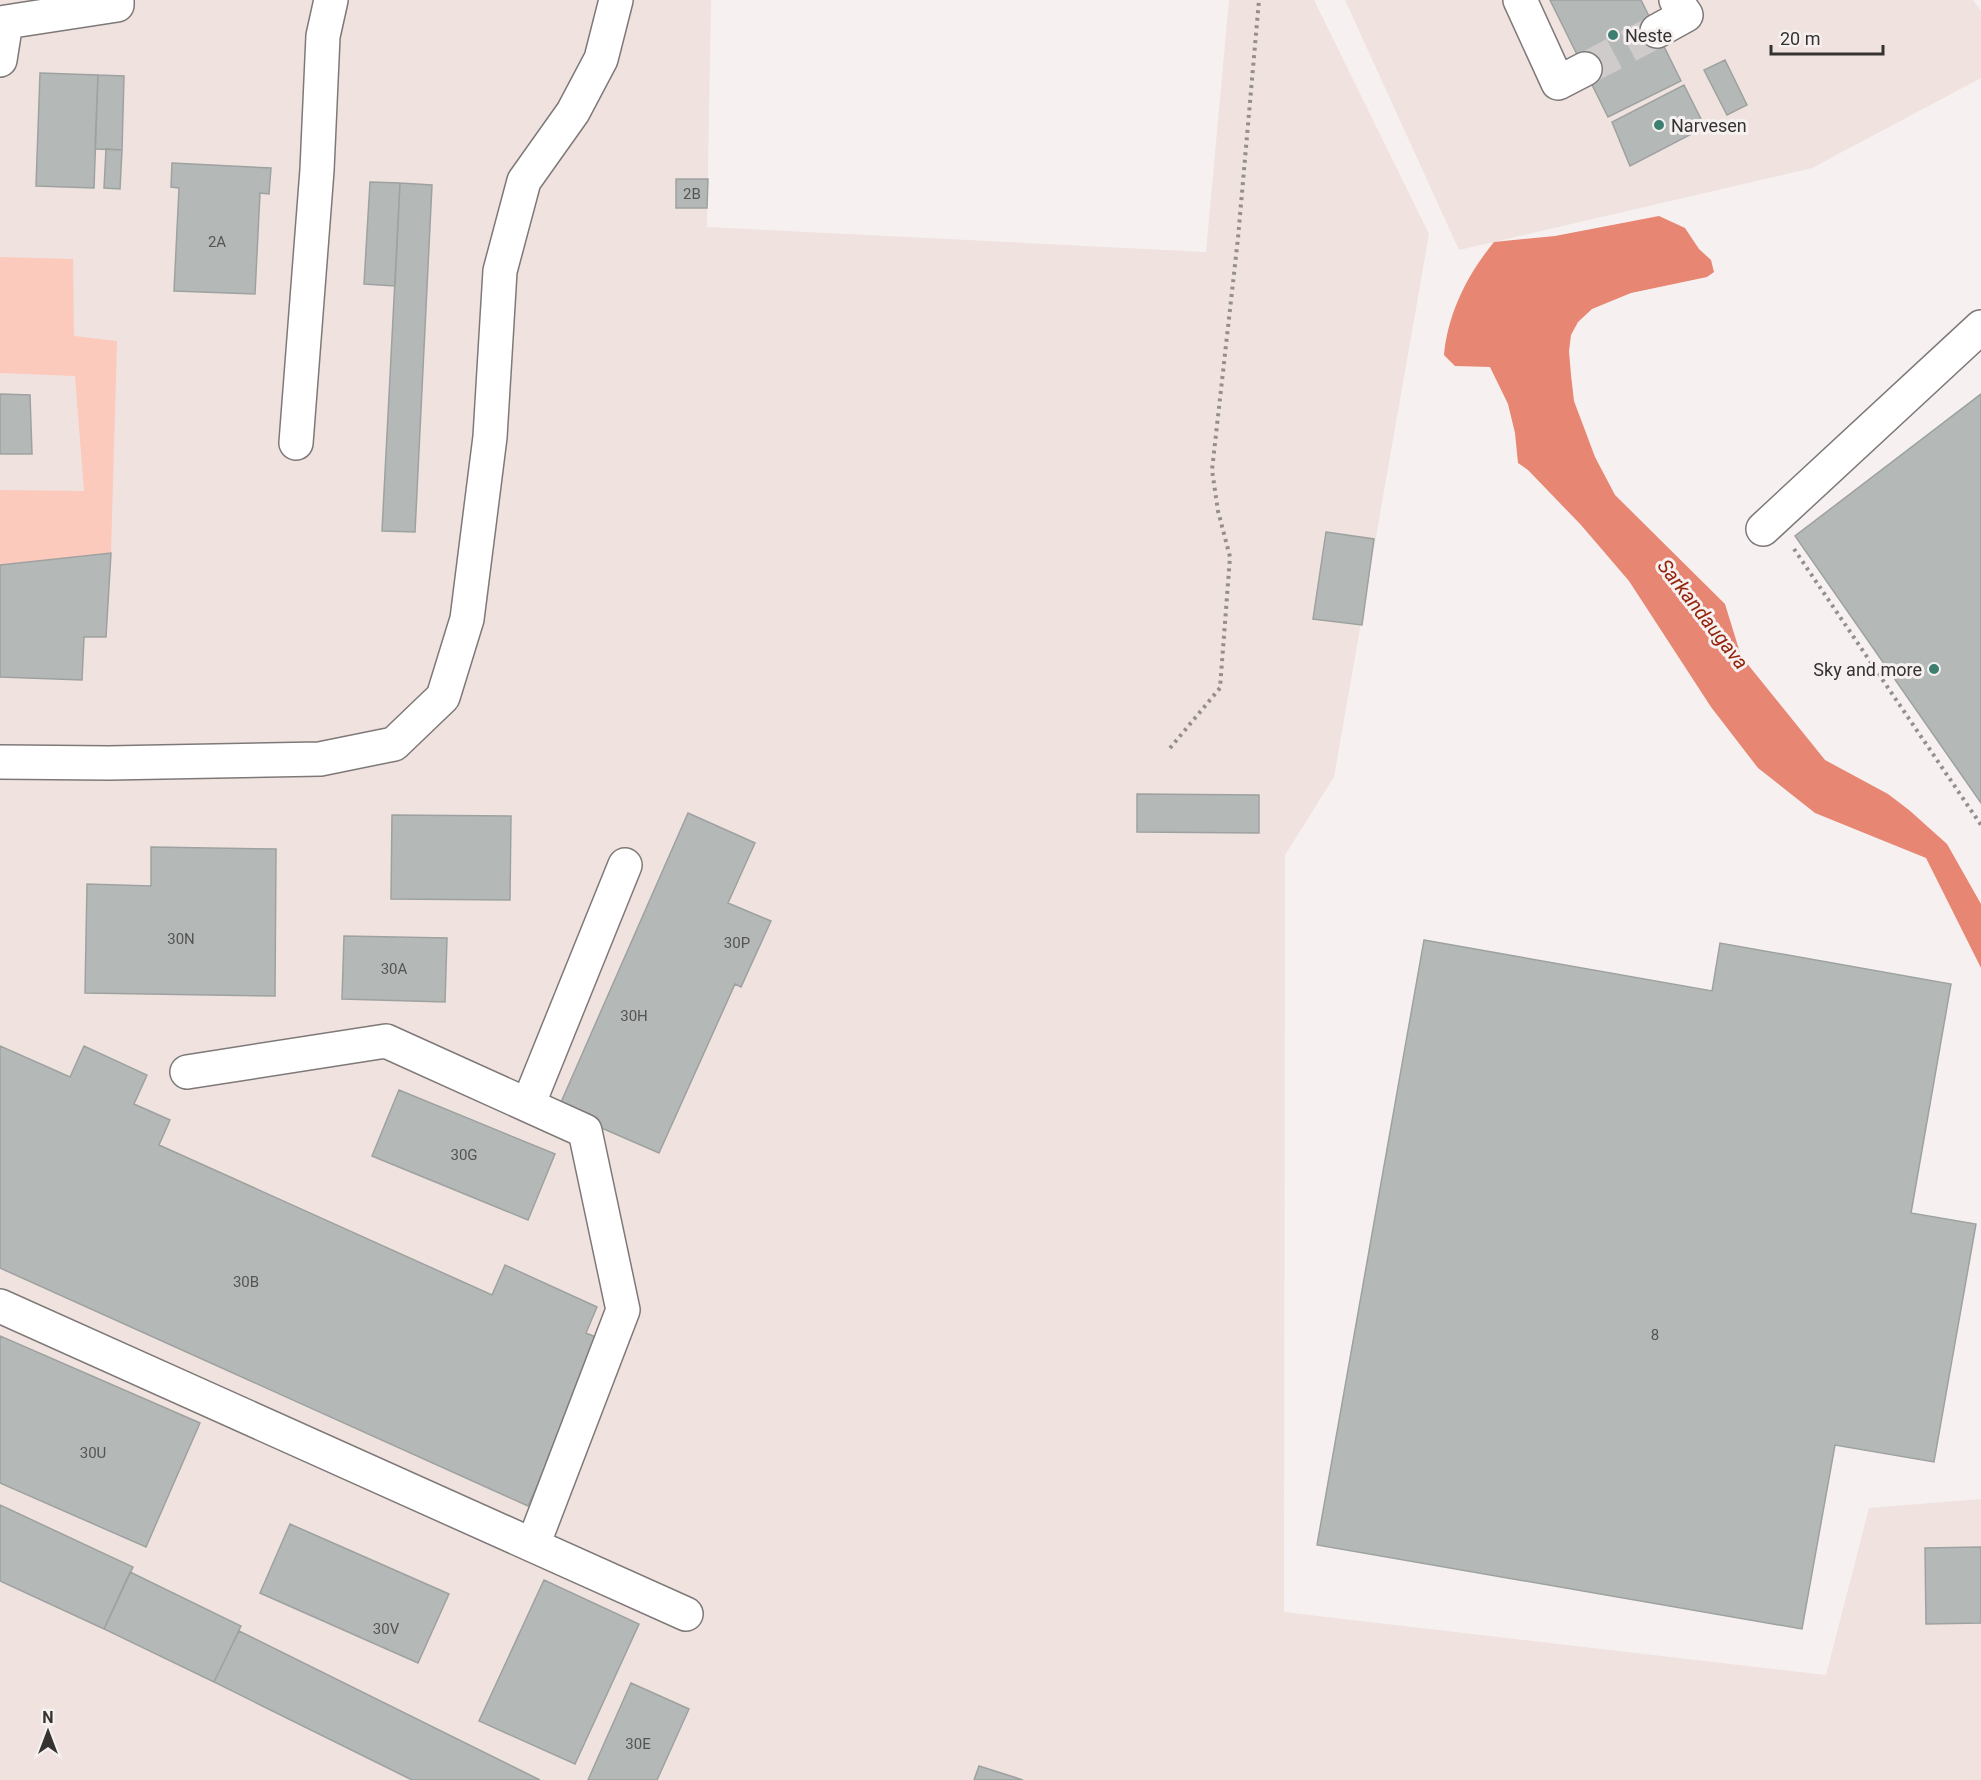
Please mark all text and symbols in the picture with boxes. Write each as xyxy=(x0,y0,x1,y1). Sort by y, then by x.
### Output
scale bar xyxy=(1771,18,1884,56)
place label: Neste xyxy=(1625,25,1672,46)
marker: Neste xyxy=(1606,28,1620,42)
text: 20 m xyxy=(1780,28,1820,49)
place label: Narvesen xyxy=(1671,115,1747,136)
marker: Narvesen xyxy=(1652,118,1666,132)
house number: 2B xyxy=(683,185,701,203)
house number: 2A xyxy=(208,233,226,251)
water label: Sarkandaugava xyxy=(1653,554,1753,674)
place label: Sky and more xyxy=(1813,659,1922,680)
marker: Sky and more xyxy=(1927,662,1941,676)
house number: 30N xyxy=(167,930,195,948)
house number: 30P xyxy=(724,934,750,952)
house number: 30A xyxy=(381,960,408,978)
house number: 30H xyxy=(620,1007,648,1025)
house number: 30G xyxy=(450,1146,478,1164)
house number: 30B xyxy=(233,1273,259,1291)
house number: 8 xyxy=(1651,1326,1659,1344)
house number: 30U xyxy=(80,1444,106,1462)
house number: 30V xyxy=(373,1620,400,1638)
north arrow xyxy=(18,1702,78,1762)
text: N xyxy=(42,1708,54,1727)
house number: 30E xyxy=(625,1735,651,1753)

